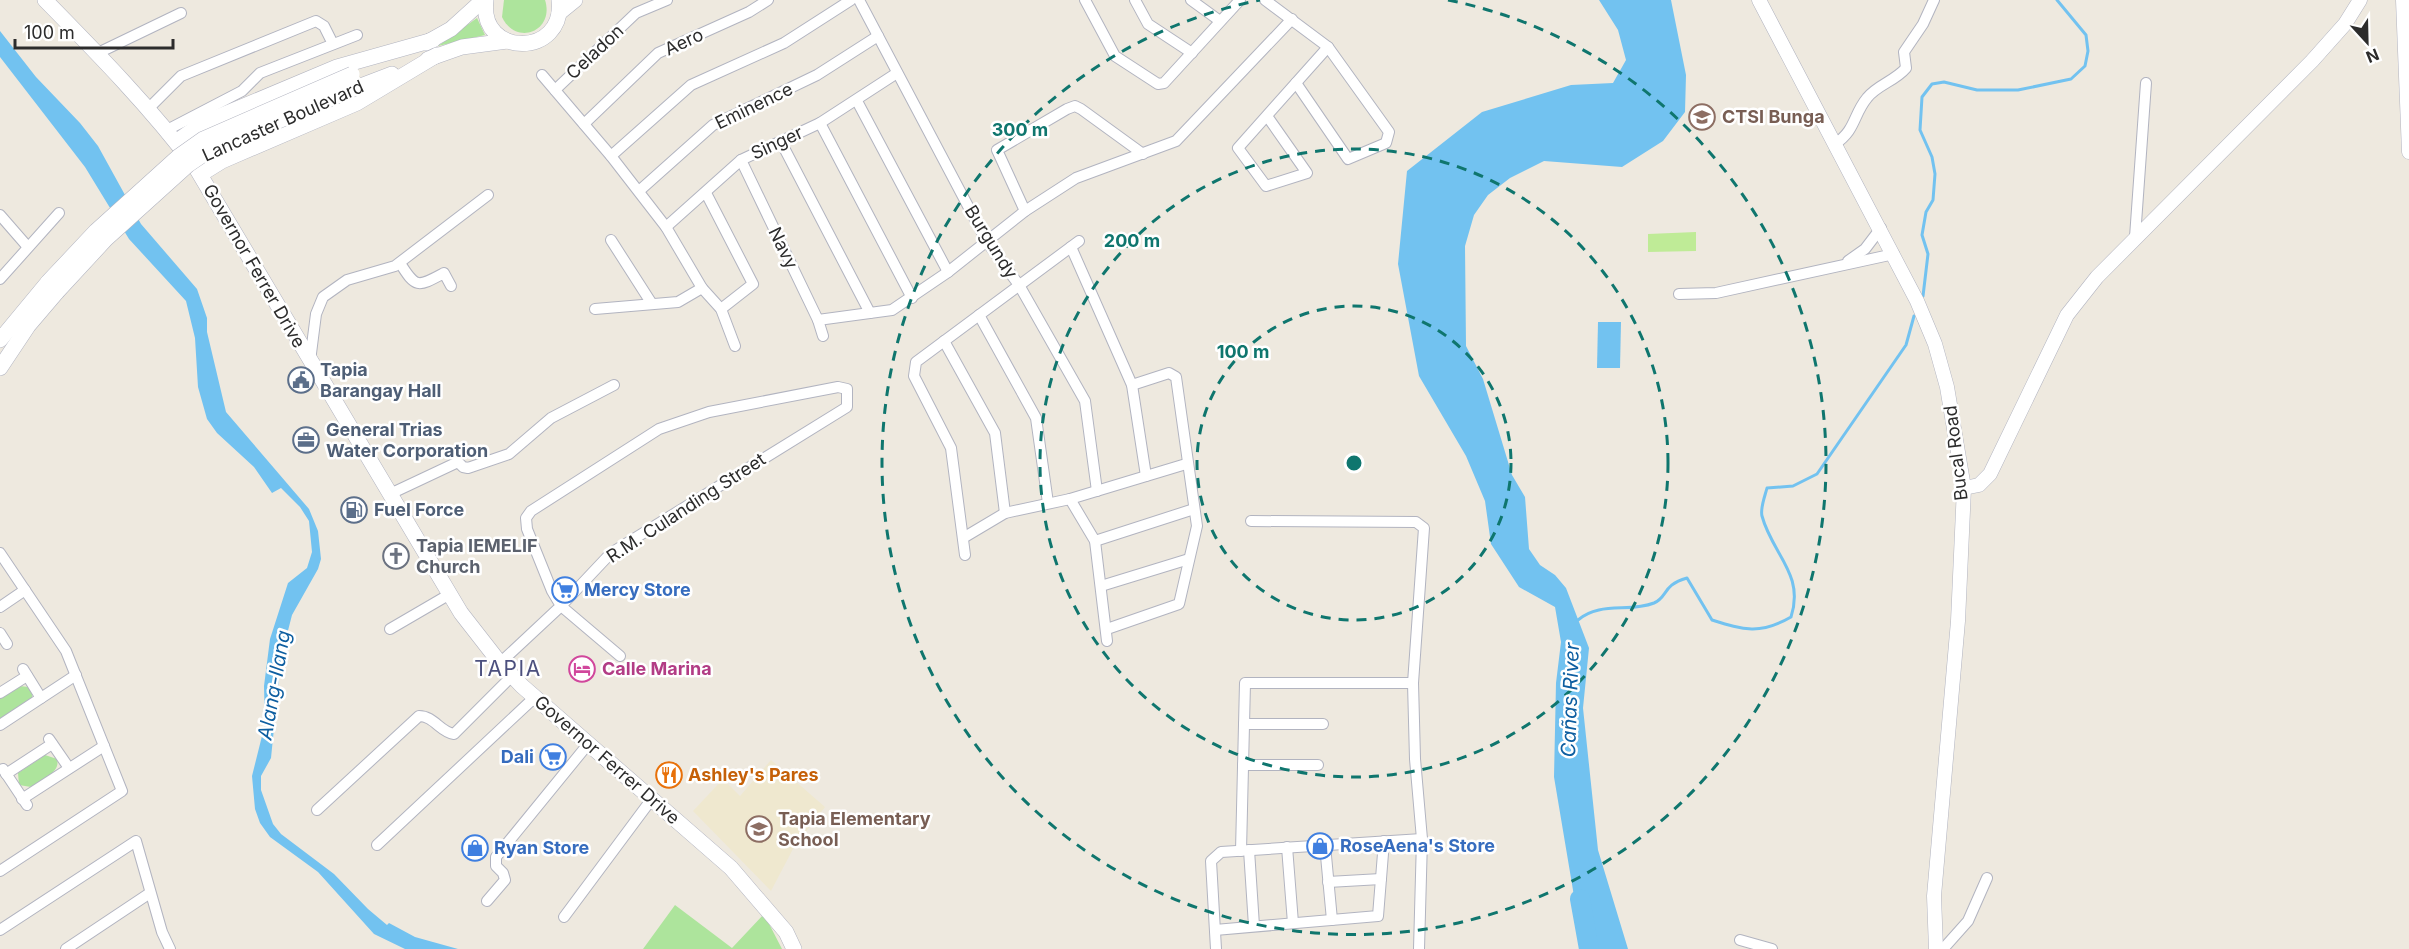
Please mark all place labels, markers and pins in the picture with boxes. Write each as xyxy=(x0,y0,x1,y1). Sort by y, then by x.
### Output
school or university icon: CTSI Bunga xyxy=(1687,102,1717,132)
place label: CTSI Bunga xyxy=(1722,106,1825,127)
place label: Tapia Barangay Hall xyxy=(320,359,441,401)
public building icon: Tapia Barangay Hall xyxy=(286,365,316,395)
place label: General Trias Water Corporation xyxy=(326,419,488,461)
office icon: General Trias Water Corporation xyxy=(291,425,321,455)
centre of rings xyxy=(1344,453,1364,473)
fuel station icon: Fuel Force xyxy=(339,495,369,525)
place label: Fuel Force xyxy=(374,499,465,520)
place label: Tapia IEMELIF Church xyxy=(416,535,538,577)
church icon: Tapia IEMELIF Church xyxy=(381,541,411,571)
supermarket icon: Mercy Store xyxy=(550,575,580,605)
place label: Mercy Store xyxy=(584,579,691,600)
hotel icon: Calle Marina xyxy=(567,654,597,684)
place label: Calle Marina xyxy=(602,658,712,679)
supermarket icon: Dali xyxy=(538,742,568,772)
place label: Dali xyxy=(501,746,534,767)
restaurant icon: Ashley's Pares xyxy=(654,760,684,790)
place label: Ashley's Pares xyxy=(688,764,819,785)
place label: Tapia Elementary School xyxy=(778,808,931,850)
school or university icon: Tapia Elementary School xyxy=(744,814,774,844)
shop icon: RoseAena's Store xyxy=(1305,831,1335,861)
shop icon: Ryan Store xyxy=(460,833,490,863)
place label: RoseAena's Store xyxy=(1340,835,1495,856)
place label: Ryan Store xyxy=(494,837,590,858)

